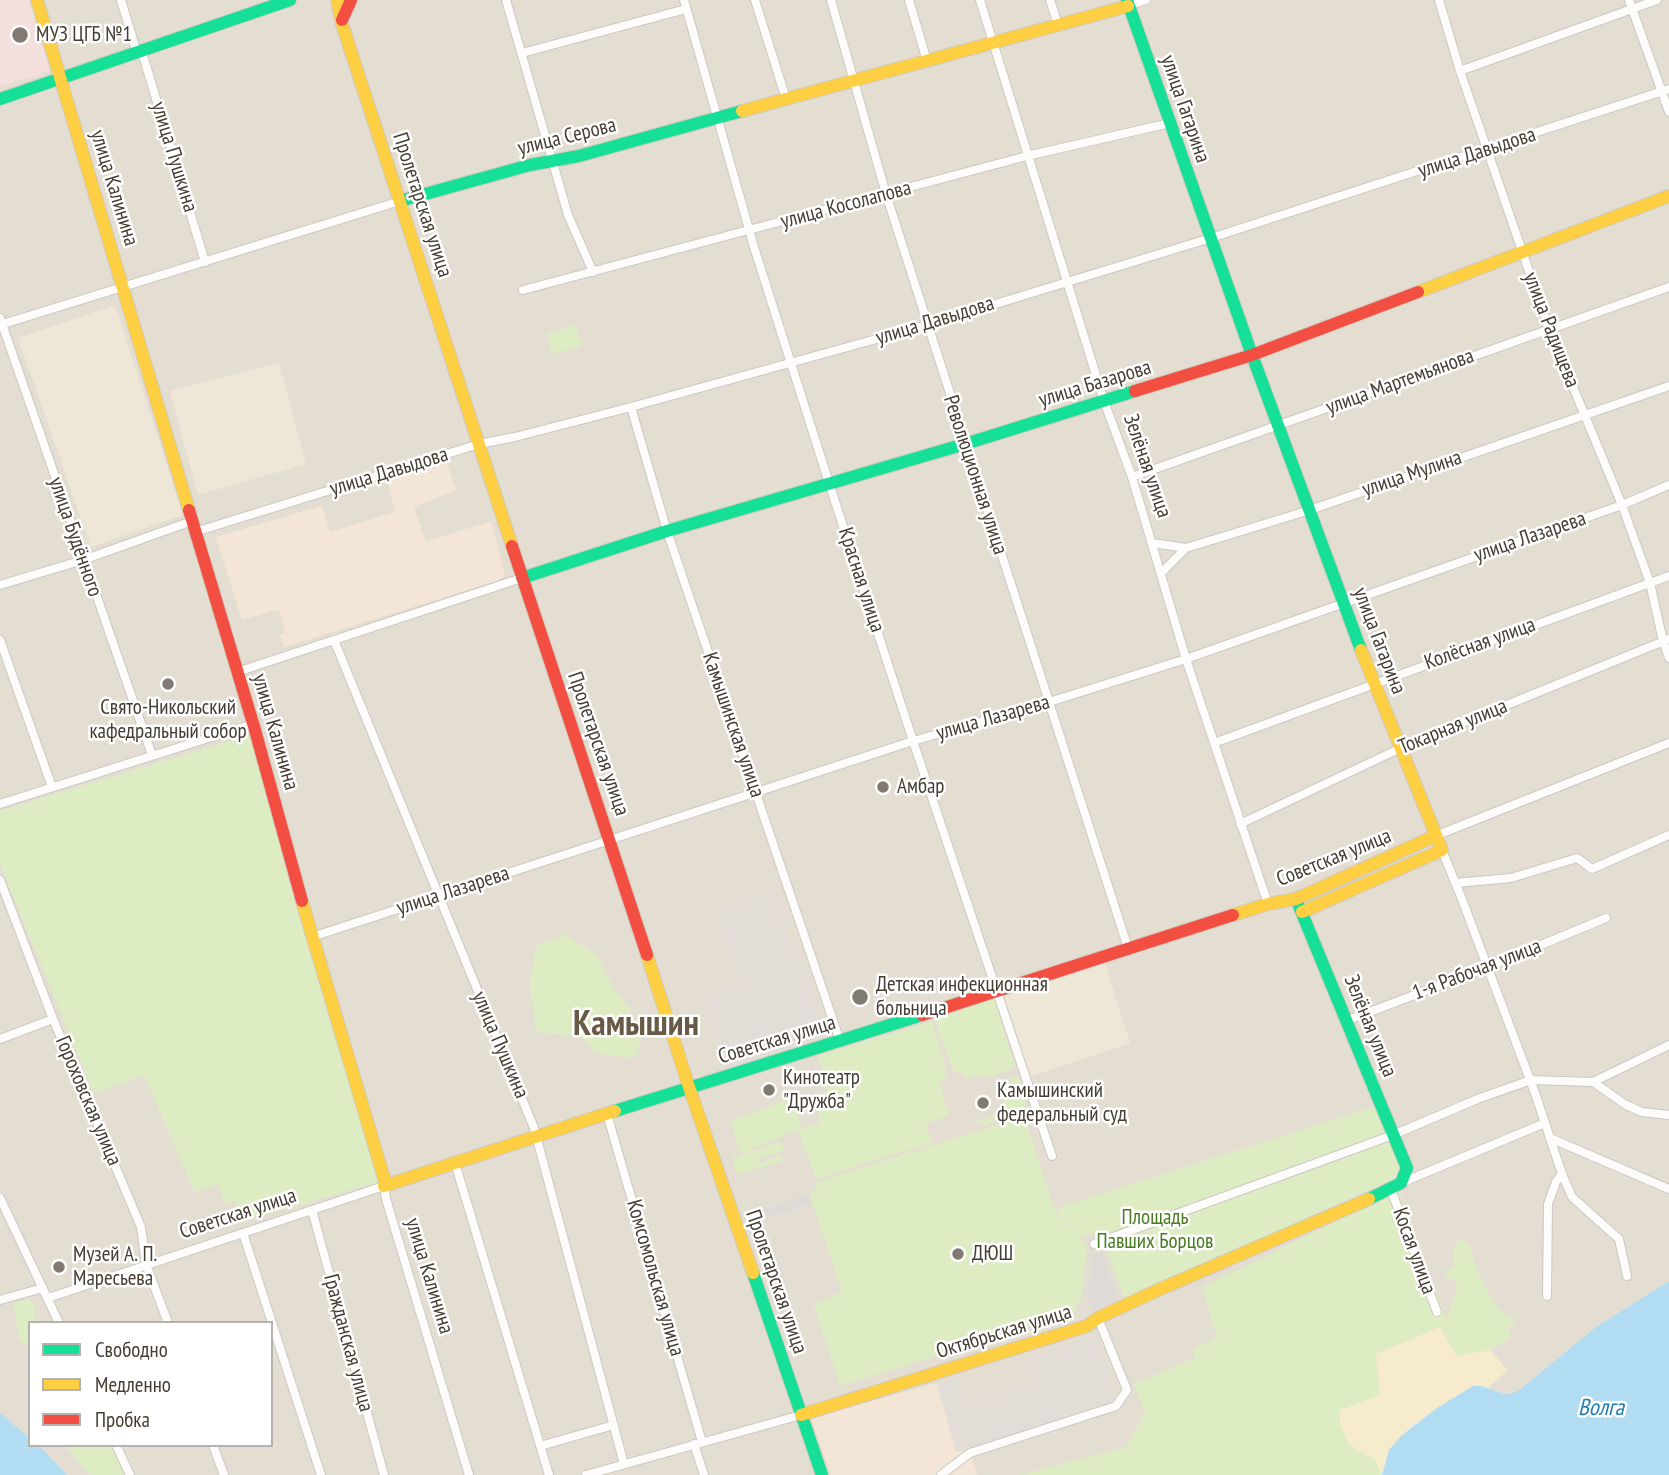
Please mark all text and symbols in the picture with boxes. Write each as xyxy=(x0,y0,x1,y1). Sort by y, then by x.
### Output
place label: МУЗ ЦГБ №1 xyxy=(36,22,132,48)
marker: МУЗ ЦГБ №1 xyxy=(10,25,30,45)
street label: улица Гагарина xyxy=(1155,52,1215,166)
street label: улица Пушкина xyxy=(145,99,203,215)
street label: улица Серова xyxy=(515,113,619,161)
street label: улица Давыдова xyxy=(1415,122,1539,184)
street label: улица Калинина xyxy=(84,127,144,249)
street label: Пролетарская улица xyxy=(387,130,457,280)
street label: улица Косолапова xyxy=(778,175,914,235)
street label: улица Радищева xyxy=(1517,269,1585,391)
street label: улица Давыдова xyxy=(873,291,997,351)
street label: улица Мартемьянова xyxy=(1323,344,1477,420)
street label: улица Базарова xyxy=(1036,355,1154,413)
street label: Революционная улица xyxy=(937,392,1013,558)
street label: Зелёная улица xyxy=(1118,411,1176,521)
street label: улица Давыдова xyxy=(327,442,451,502)
street label: улица Мулина xyxy=(1359,445,1465,503)
street label: улица Будённого xyxy=(43,474,107,600)
street label: улица Лазарева xyxy=(1471,506,1589,568)
street label: Красная улица xyxy=(832,524,890,636)
street label: улица Гагарина xyxy=(1347,584,1411,698)
street label: Колёсная улица xyxy=(1421,612,1539,676)
street label: Камышинская улица xyxy=(696,649,770,801)
street label: Пролетарская улица xyxy=(562,669,634,819)
street label: улица Калинина xyxy=(246,671,304,793)
marker: Свято-Никольский кафедральный собор xyxy=(160,676,176,692)
street label: улица Лазарева xyxy=(933,690,1053,746)
street label: Токарная улица xyxy=(1395,694,1511,760)
place label: Свято-Никольский кафедральный собор xyxy=(89,695,247,745)
place label: Амбар xyxy=(897,774,945,800)
marker: Амбар xyxy=(875,779,891,795)
street label: Советская улица xyxy=(1273,824,1395,892)
street label: улица Лазарева xyxy=(394,861,512,921)
street label: 1-я Рабочая улица xyxy=(1409,934,1545,1006)
street label: Зелёная улица xyxy=(1338,971,1402,1081)
place label: Детская инфекционная больница xyxy=(876,972,1048,1022)
marker: Детская инфекционная больница xyxy=(850,987,870,1007)
street label: улица Пушкина xyxy=(466,988,534,1102)
district label: Камышин xyxy=(573,1004,699,1046)
street label: Советская улица xyxy=(715,1010,839,1070)
street label: Гороховская улица xyxy=(49,1033,127,1169)
place label: Кинотеатр "Дружба" xyxy=(783,1065,860,1115)
place label: Камышинский федеральный суд xyxy=(997,1078,1127,1128)
marker: Кинотеатр "Дружба" xyxy=(761,1082,777,1098)
marker: Камышинский федеральный суд xyxy=(975,1095,991,1111)
street label: Советская улица xyxy=(176,1183,300,1245)
street label: Комсомольская улица xyxy=(621,1197,689,1359)
street label: Косая улица xyxy=(1387,1204,1441,1298)
park label: Площадь Павших Борцов xyxy=(1096,1205,1214,1255)
street label: Пролетарская улица xyxy=(740,1207,812,1357)
street label: улица Калинина xyxy=(399,1215,459,1337)
place label: ДЮШ xyxy=(972,1241,1013,1267)
place label: Музей А. П. Маресьева xyxy=(73,1242,157,1292)
marker: ДЮШ xyxy=(950,1246,966,1262)
marker: Музей А. П. Маресьева xyxy=(51,1259,67,1275)
street label: Гражданская улица xyxy=(318,1272,378,1414)
street label: Октябрьская улица xyxy=(933,1299,1075,1365)
legend xyxy=(28,1321,273,1447)
text: Свободно xyxy=(95,1336,168,1363)
text: Медленно xyxy=(95,1371,171,1398)
water label: Волга xyxy=(1578,1394,1624,1422)
text: Пробка xyxy=(95,1406,150,1433)

